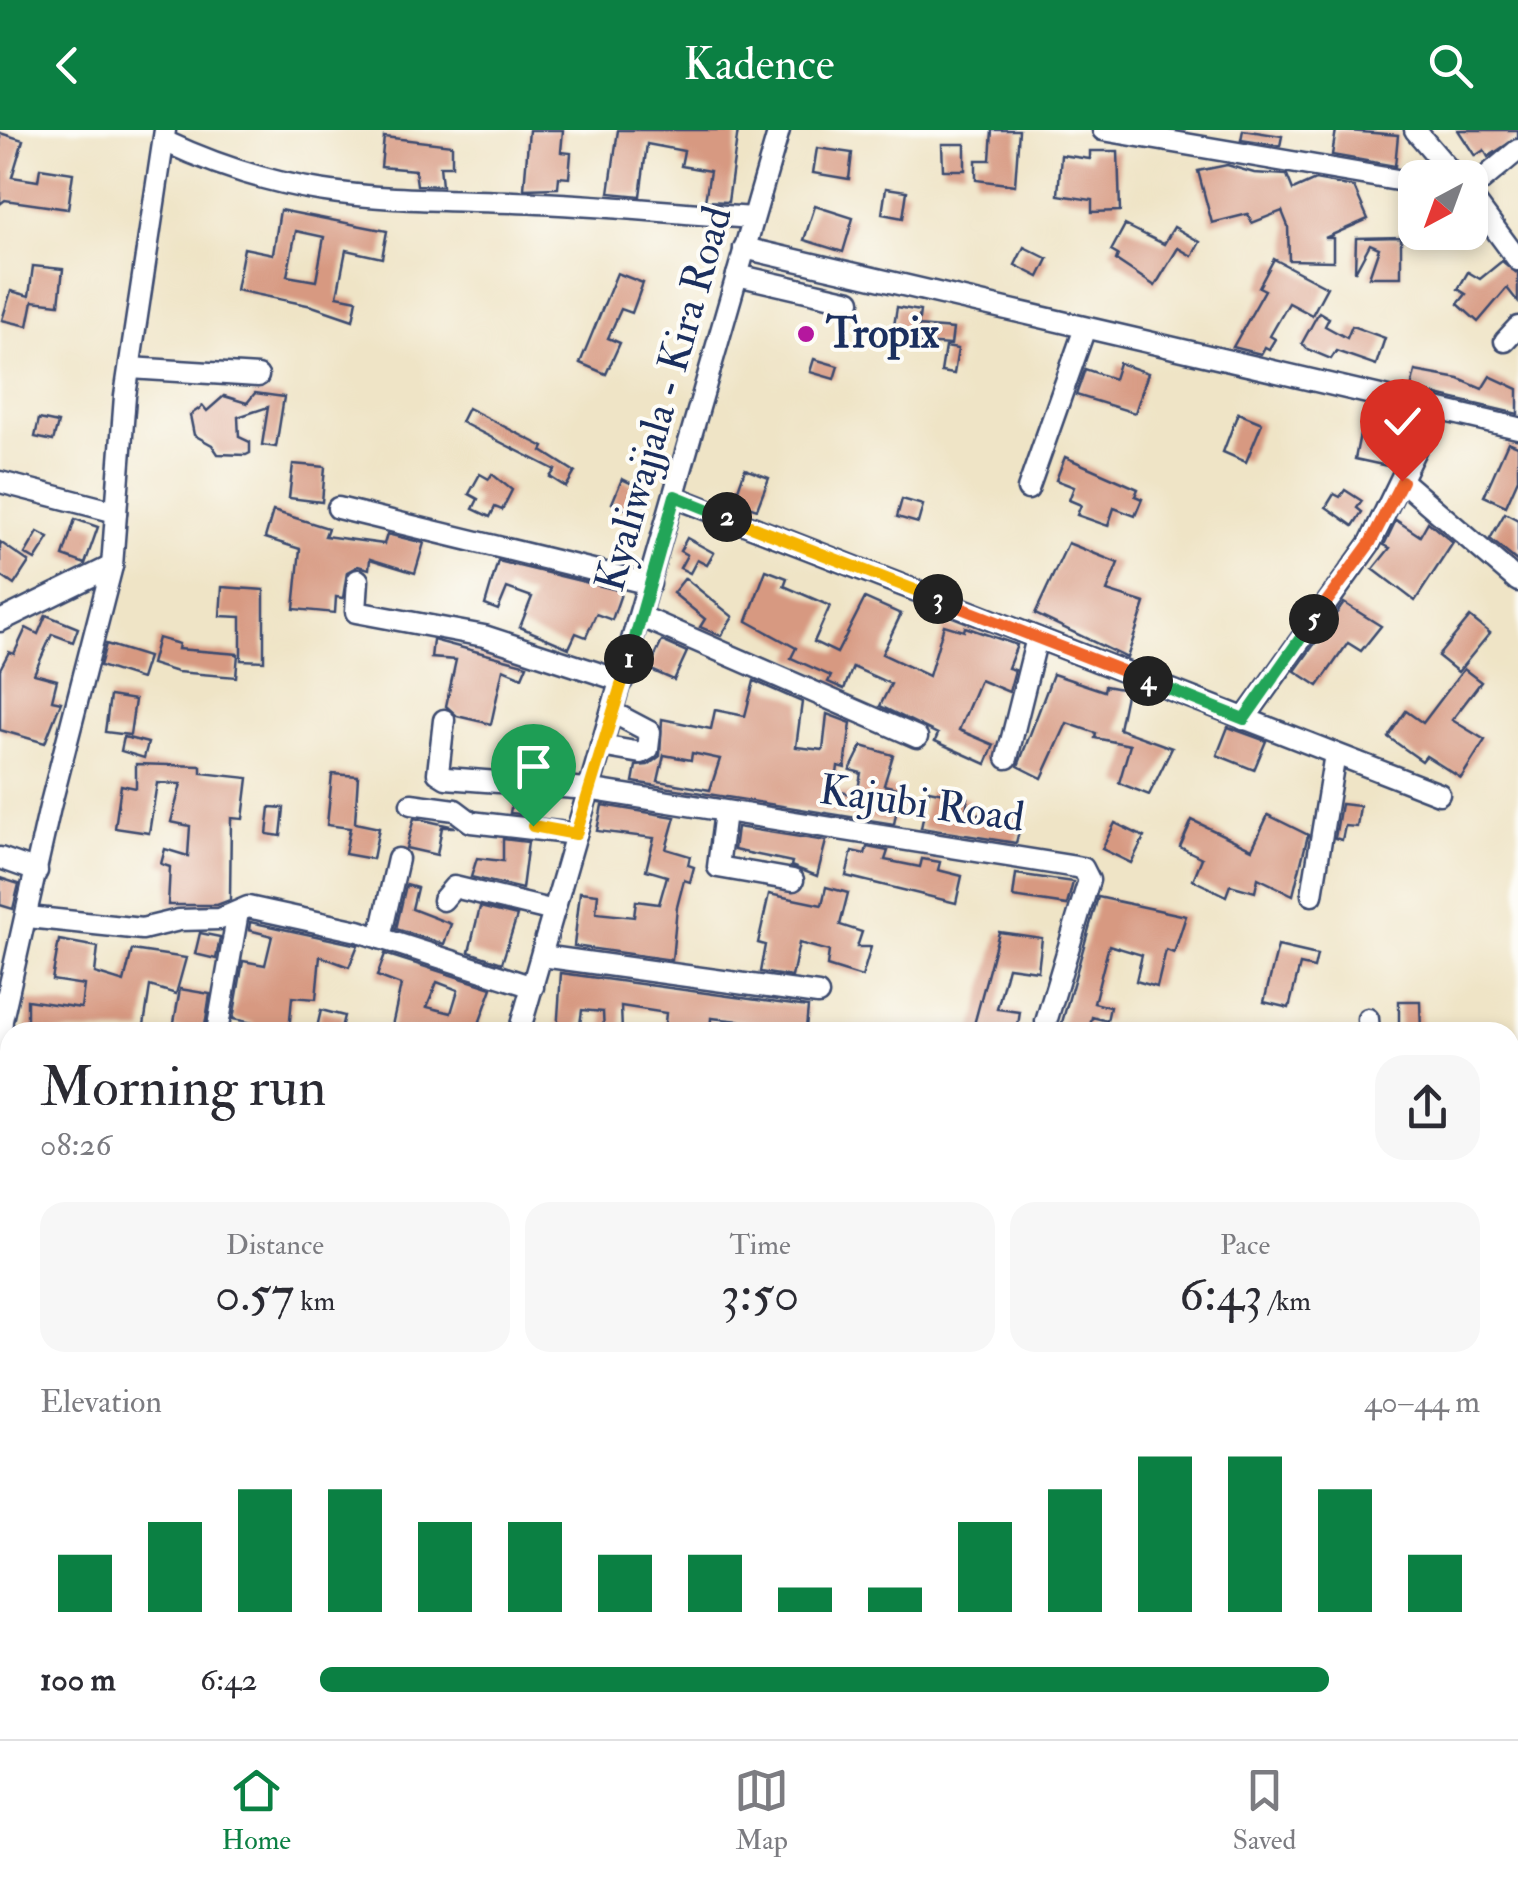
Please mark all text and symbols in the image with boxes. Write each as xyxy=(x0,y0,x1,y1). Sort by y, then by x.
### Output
text: Kadence xyxy=(684,37,834,93)
icon: back xyxy=(40,38,95,93)
icon: search xyxy=(1423,38,1478,93)
north arrow xyxy=(1398,160,1488,250)
map controls xyxy=(1398,160,1488,250)
street label: Kyaliwajjala - Kira Road xyxy=(584,200,744,598)
place label: Tropix xyxy=(825,308,940,360)
marker: Tropix xyxy=(795,323,817,345)
pin xyxy=(1360,379,1445,482)
icon: check xyxy=(1375,394,1430,449)
pin: 2 xyxy=(702,492,752,542)
text: 2 xyxy=(720,499,734,534)
pin: 3 xyxy=(913,574,963,624)
text: 3 xyxy=(933,581,943,616)
pin: 5 xyxy=(1289,594,1339,644)
text: 5 xyxy=(1308,601,1320,636)
pin: 1 xyxy=(604,634,654,684)
text: 1 xyxy=(624,641,634,676)
pin: 4 xyxy=(1123,656,1173,706)
text: 4 xyxy=(1140,663,1156,698)
pin xyxy=(491,724,576,827)
icon: arrive xyxy=(506,739,561,794)
street label: Kajubi Road xyxy=(816,764,1028,844)
text: Morning run xyxy=(40,1053,326,1122)
button: share xyxy=(1375,1055,1480,1160)
text: 08:26 xyxy=(40,1125,112,1165)
text: Distance xyxy=(226,1228,324,1263)
text: Time xyxy=(729,1228,791,1263)
text: Pace xyxy=(1220,1228,1270,1263)
text: 0.57 xyxy=(215,1263,294,1326)
text: 3:50 xyxy=(721,1263,799,1326)
text: 6:43 xyxy=(1179,1263,1263,1326)
text: km xyxy=(294,1284,335,1319)
text: /km xyxy=(1263,1284,1311,1319)
text: Elevation xyxy=(40,1382,162,1422)
text: 40–44 m xyxy=(1364,1382,1480,1422)
text: 100 m xyxy=(40,1660,116,1700)
text: 6:42 xyxy=(200,1660,258,1700)
tab: Home xyxy=(222,1763,291,1858)
tab: Map xyxy=(734,1763,789,1858)
tab: Saved xyxy=(1232,1763,1296,1858)

